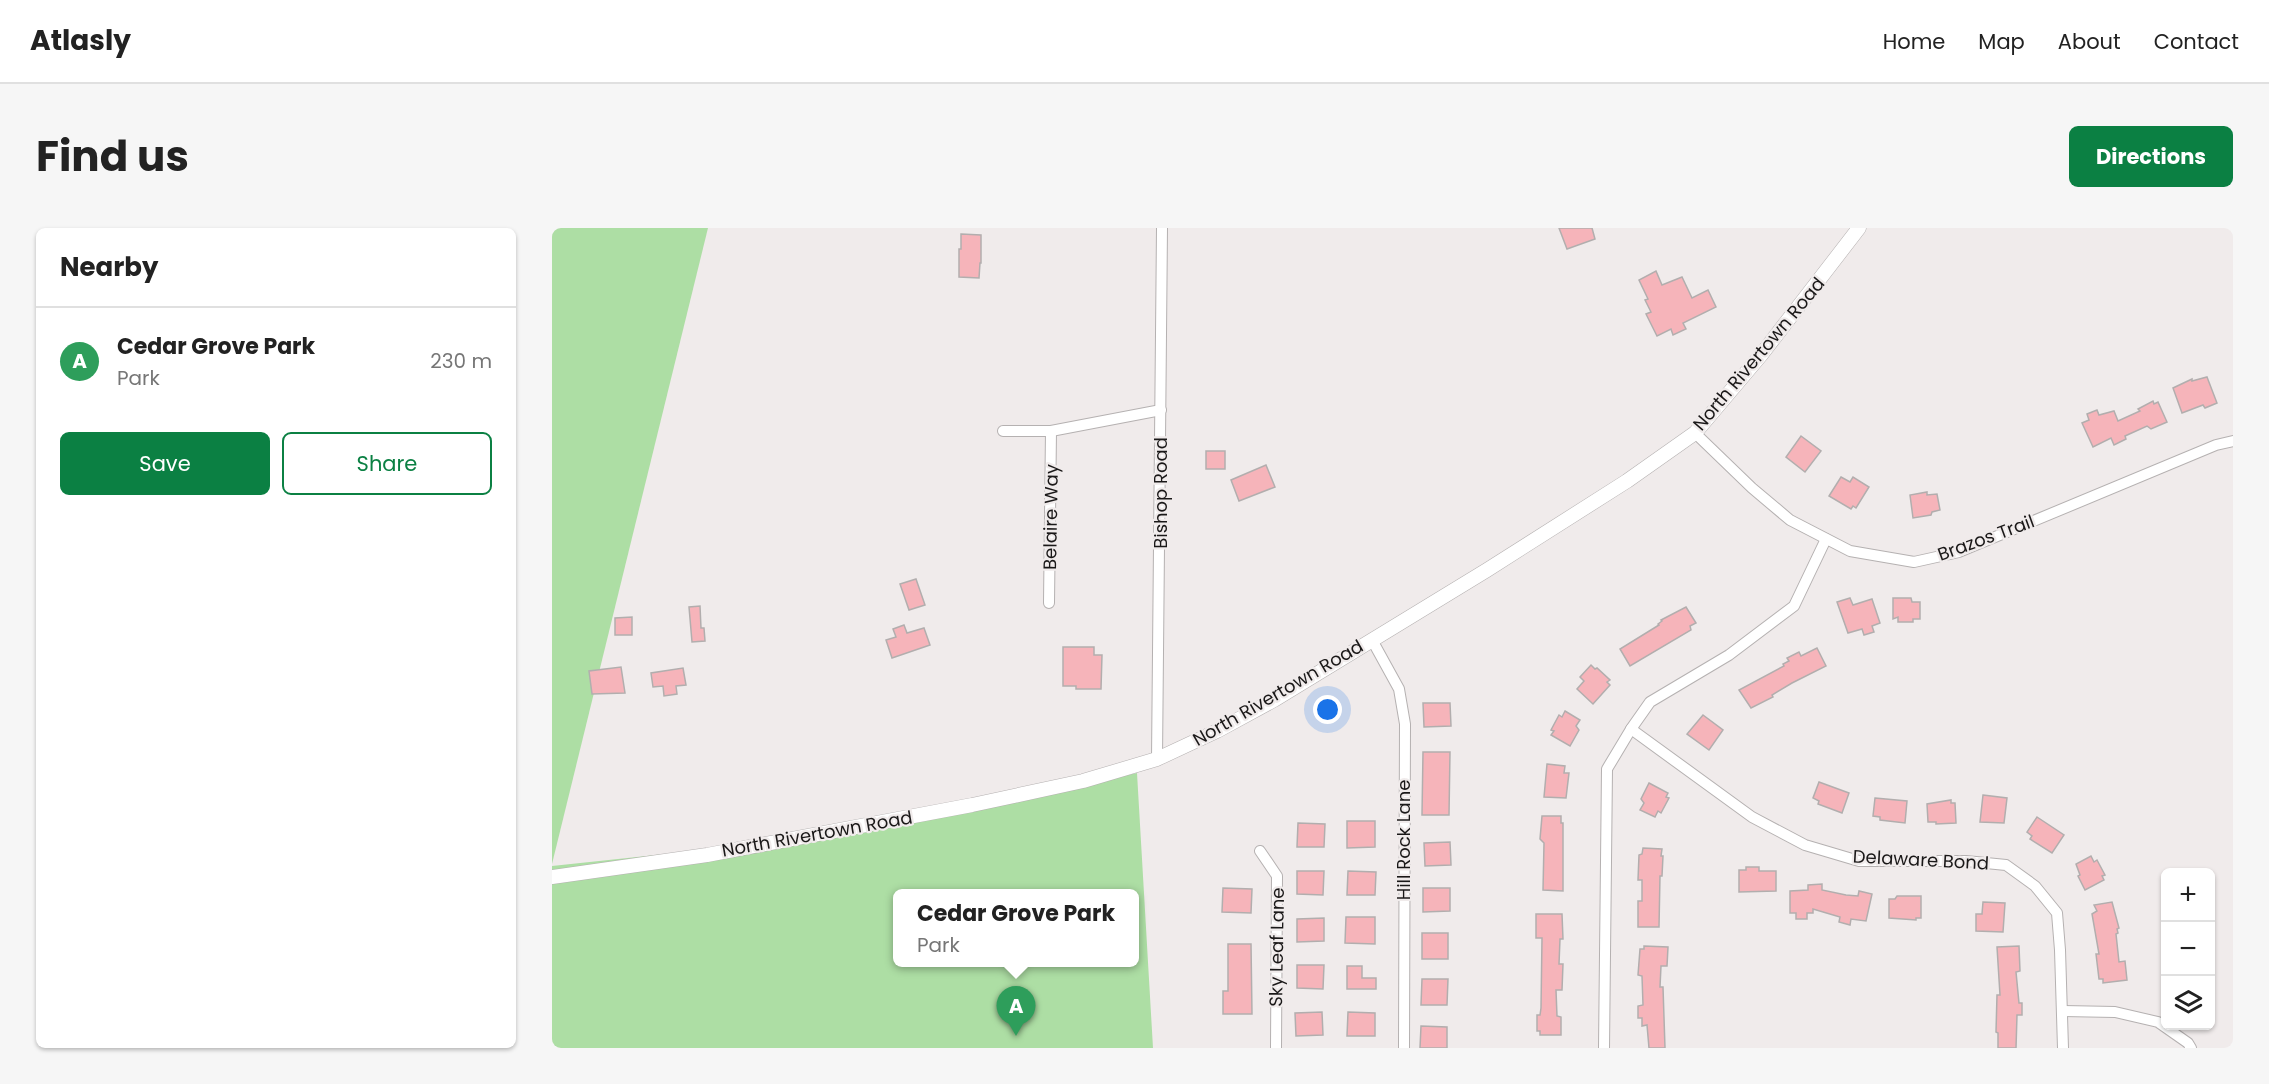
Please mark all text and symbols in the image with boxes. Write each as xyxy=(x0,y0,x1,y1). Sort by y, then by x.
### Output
text: Atlasly xyxy=(30,21,131,60)
text: Home xyxy=(1883,27,1945,56)
text: Map xyxy=(1978,27,2025,56)
text: About xyxy=(2058,27,2121,56)
text: Contact xyxy=(2154,27,2239,56)
button: Directions xyxy=(2069,126,2233,187)
text: Find us xyxy=(36,127,189,186)
text: Nearby xyxy=(60,249,158,285)
street label: North Rivertown Road xyxy=(1687,272,1830,436)
text: Cedar Grove Park xyxy=(117,331,315,362)
text: A xyxy=(72,347,87,375)
text: 230 m xyxy=(430,347,492,375)
text: Park xyxy=(117,364,160,392)
button: Save xyxy=(60,432,270,495)
button: Share xyxy=(282,432,492,495)
street label: Bishop Road xyxy=(1148,437,1173,549)
street label: Belaire Way xyxy=(1037,464,1064,570)
street label: Brazos Trail xyxy=(1934,508,2038,567)
street label: North Rivertown Road xyxy=(1188,633,1368,752)
your location xyxy=(1313,695,1342,724)
street label: Hill Rock Lane xyxy=(1391,780,1416,900)
street label: North Rivertown Road xyxy=(720,804,914,863)
street label: Delaware Bond xyxy=(1852,843,1990,876)
map controls xyxy=(2161,868,2215,1030)
button: + xyxy=(2161,868,2215,922)
street label: Sky Leaf Lane xyxy=(1263,887,1290,1007)
popup xyxy=(893,889,1139,967)
text: Cedar Grove Park xyxy=(917,898,1115,929)
button: − xyxy=(2161,922,2215,976)
text: Park xyxy=(917,931,960,959)
button: layers xyxy=(2161,976,2215,1030)
pin: A xyxy=(996,986,1036,1036)

